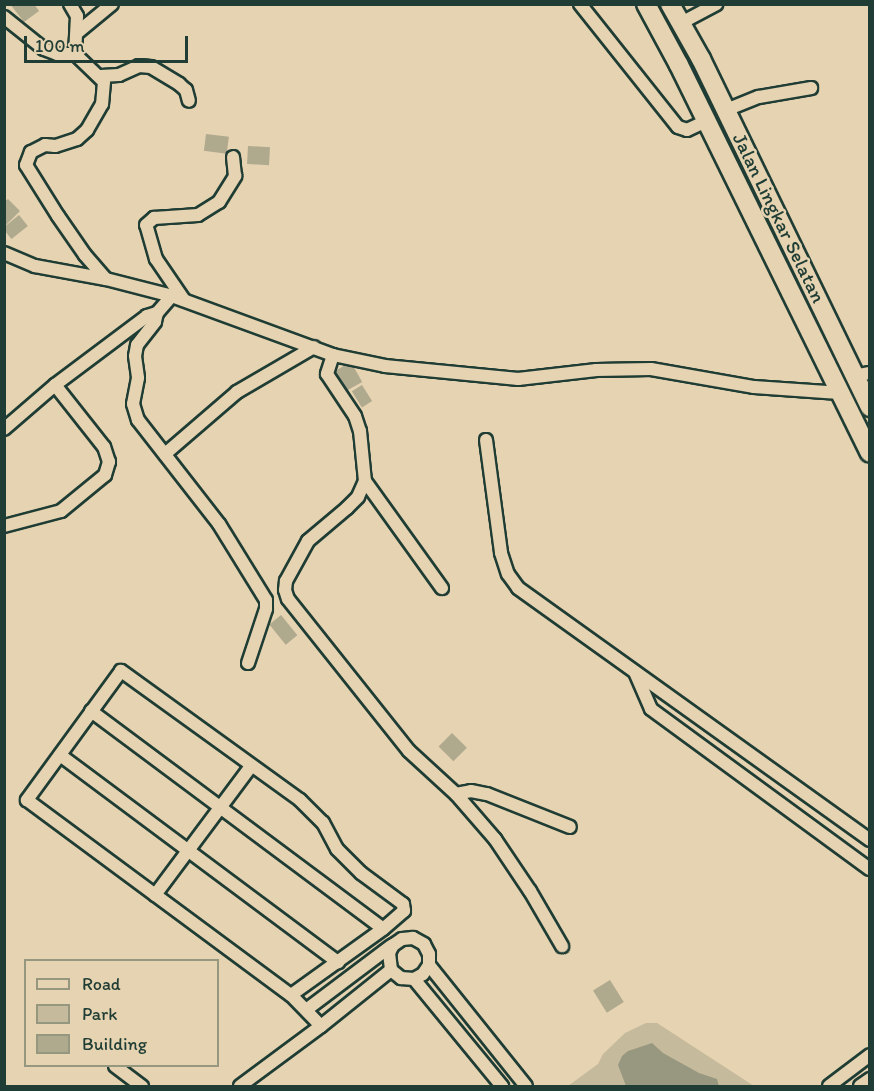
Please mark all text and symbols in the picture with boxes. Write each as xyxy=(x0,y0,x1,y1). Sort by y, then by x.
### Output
scale bar xyxy=(27,24,190,62)
text: 100 m xyxy=(35,35,85,57)
street label: Jalan Lingkar Selatan xyxy=(728,130,830,306)
legend xyxy=(24,959,219,1067)
text: Road xyxy=(82,973,121,995)
text: Park xyxy=(82,1003,117,1025)
text: Building xyxy=(82,1033,147,1055)

